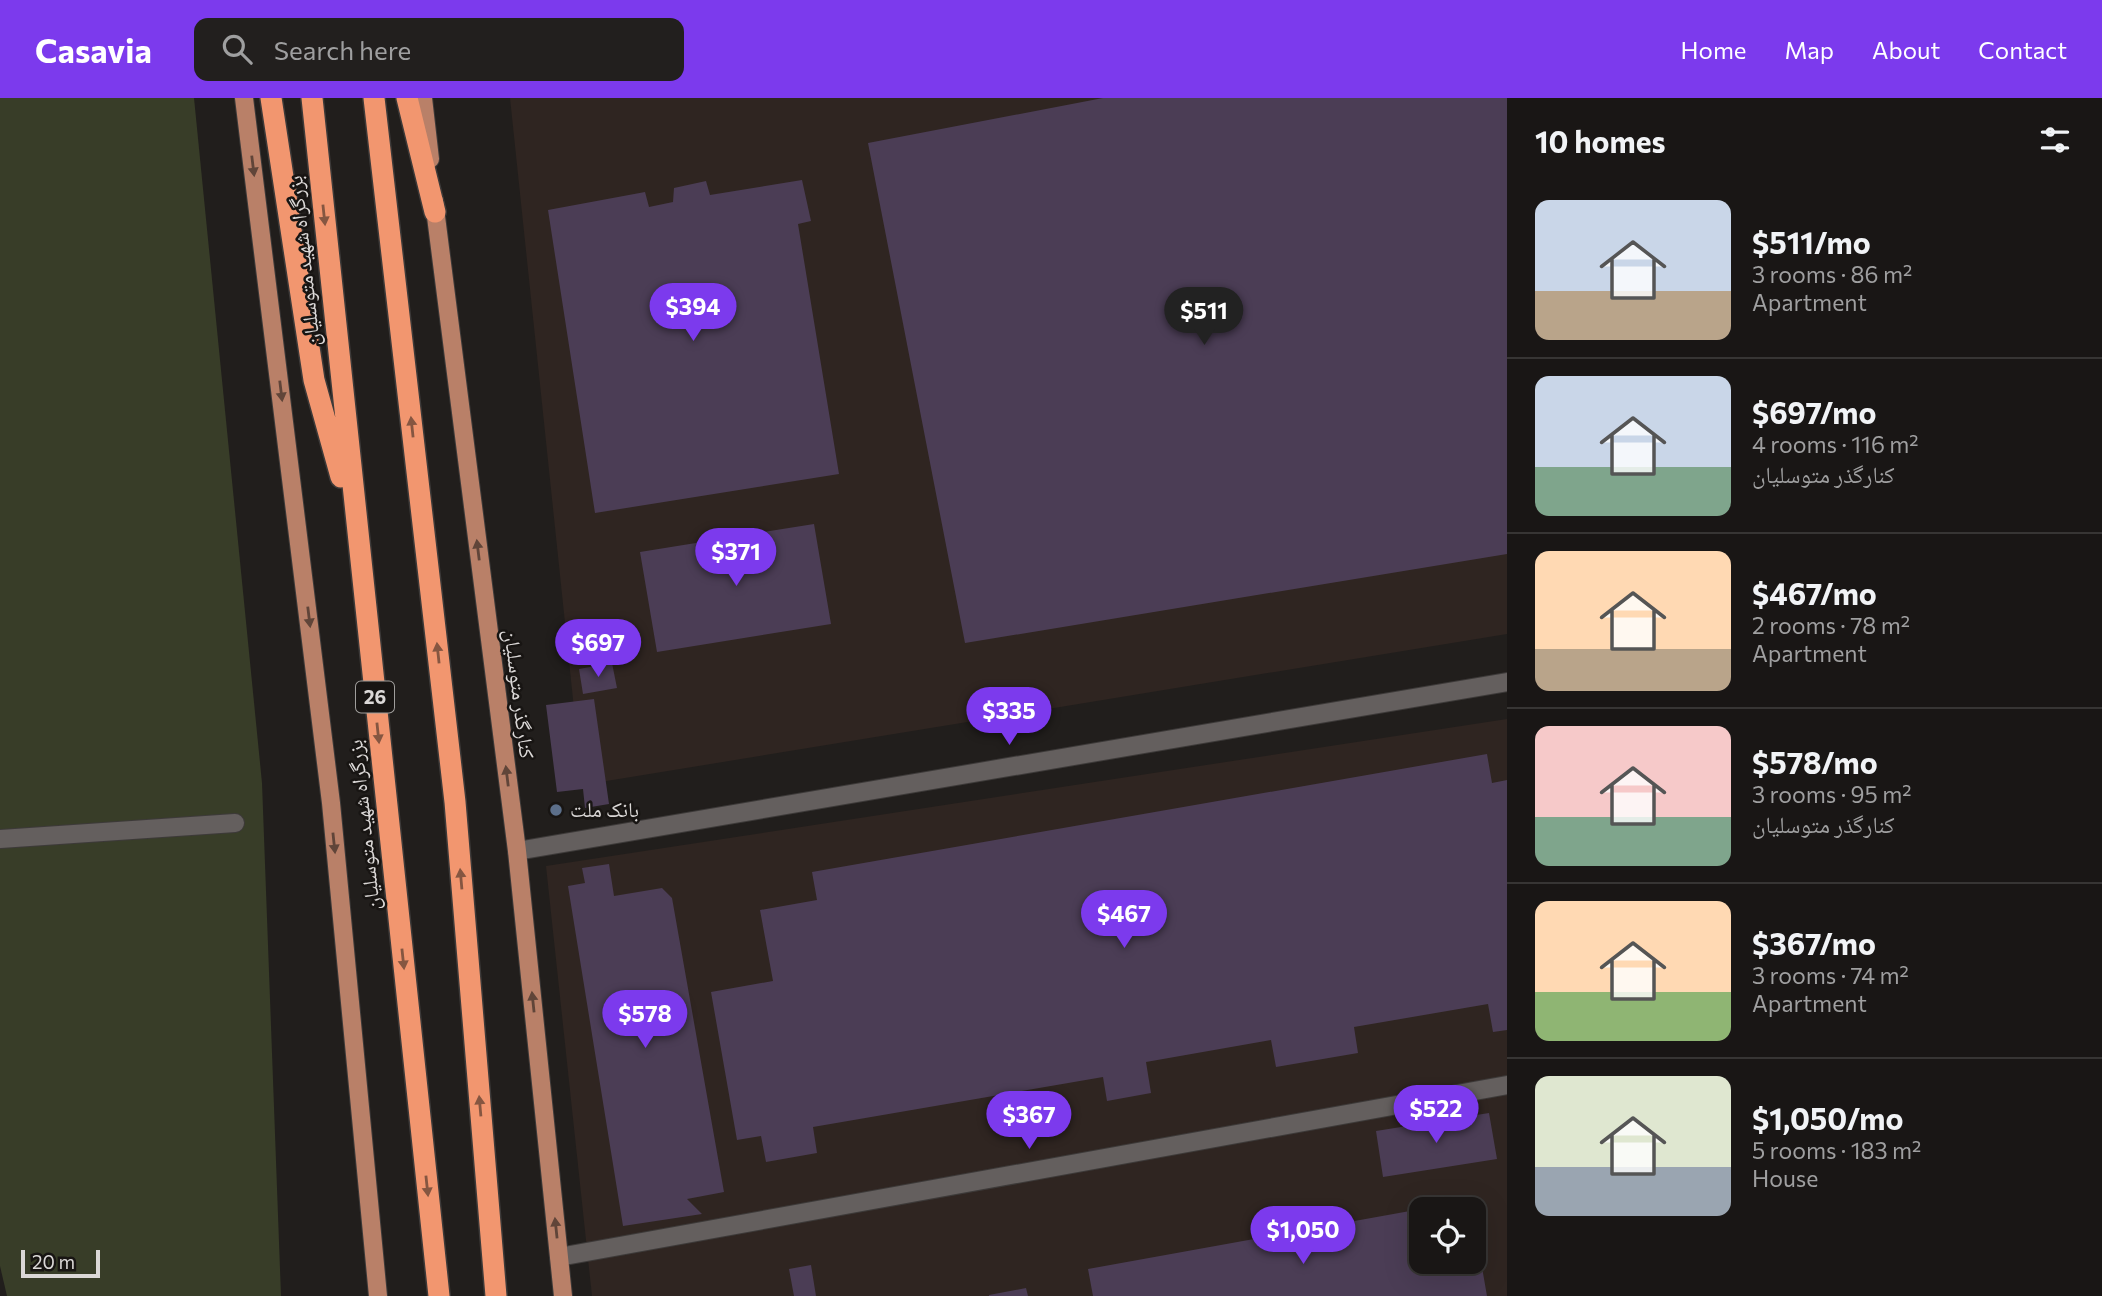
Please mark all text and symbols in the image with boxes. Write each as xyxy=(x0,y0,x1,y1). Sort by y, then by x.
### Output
search box xyxy=(194,18,684,81)
text: Casavia xyxy=(35,29,152,70)
icon: search xyxy=(218,30,256,68)
text: Search here xyxy=(274,34,411,65)
text: Home xyxy=(1681,35,1747,64)
text: Map xyxy=(1785,35,1834,64)
text: About xyxy=(1872,35,1940,64)
text: Contact xyxy=(1978,35,2067,64)
icon: filters xyxy=(2036,121,2074,159)
text: 10 homes xyxy=(1535,122,1665,159)
one-way arrow xyxy=(247,155,258,177)
street label: بزرگراه شهید متوسلیان xyxy=(281,174,325,348)
one-way arrow xyxy=(319,204,330,226)
text: $511/mo xyxy=(1752,223,1871,260)
icon: home xyxy=(1591,228,1675,312)
text: 3 rooms · 86 m² xyxy=(1752,260,1912,288)
pin: $394 xyxy=(652,284,734,343)
pin: $511 xyxy=(1163,288,1245,347)
text: Apartment xyxy=(1752,288,1867,316)
text: $394 xyxy=(666,292,720,320)
text: $511 xyxy=(1180,296,1228,324)
one-way arrow xyxy=(276,381,287,403)
text: $697/mo xyxy=(1752,393,1876,430)
icon: home xyxy=(1591,404,1675,488)
one-way arrow xyxy=(406,416,417,438)
text: 4 rooms · 116 m² xyxy=(1752,430,1919,458)
text: کنارگذر متوسلیان xyxy=(1752,460,1895,488)
pin: $371 xyxy=(695,528,777,588)
text: $371 xyxy=(711,537,761,565)
one-way arrow xyxy=(473,539,484,561)
text: $467/mo xyxy=(1752,574,1877,611)
icon: home xyxy=(1591,579,1675,663)
one-way arrow xyxy=(303,606,314,628)
text: 2 rooms · 78 m² xyxy=(1752,611,1910,639)
pin: $697 xyxy=(557,620,639,679)
street label: کنارگذر متوسلیان xyxy=(499,628,541,760)
text: $697 xyxy=(571,628,625,656)
text: Apartment xyxy=(1752,639,1867,667)
one-way arrow xyxy=(432,642,443,664)
road number: 26 xyxy=(356,682,394,712)
pin: $335 xyxy=(968,688,1050,747)
text: $335 xyxy=(982,696,1036,724)
one-way arrow xyxy=(373,722,384,744)
street label: بزرگراه شهید متوسلیان xyxy=(341,738,385,912)
text: $578/mo xyxy=(1752,743,1878,780)
icon: home xyxy=(1591,754,1675,838)
one-way arrow xyxy=(501,765,512,787)
text: 3 rooms · 95 m² xyxy=(1752,780,1911,808)
place label: بانک ملت xyxy=(570,796,639,822)
marker: بانک ملت xyxy=(548,802,564,818)
text: کنارگذر متوسلیان xyxy=(1752,810,1895,838)
one-way arrow xyxy=(329,832,340,854)
one-way arrow xyxy=(455,868,466,890)
pin: $467 xyxy=(1083,890,1165,950)
text: $467 xyxy=(1097,899,1151,927)
text: $367/mo xyxy=(1752,924,1876,961)
icon: home xyxy=(1591,929,1675,1013)
one-way arrow xyxy=(398,949,409,971)
text: 3 rooms · 74 m² xyxy=(1752,961,1909,989)
text: Apartment xyxy=(1752,989,1867,1017)
pin: $578 xyxy=(604,990,686,1050)
one-way arrow xyxy=(527,991,538,1013)
text: $578 xyxy=(618,999,672,1027)
pin: $522 xyxy=(1395,1086,1477,1145)
pin: $367 xyxy=(988,1091,1070,1151)
text: $522 xyxy=(1410,1094,1462,1122)
one-way arrow xyxy=(474,1095,485,1117)
text: $1,050/mo xyxy=(1752,1099,1903,1136)
text: $367 xyxy=(1002,1100,1056,1128)
icon: home xyxy=(1591,1104,1675,1188)
text: 5 rooms · 183 m² xyxy=(1752,1136,1921,1164)
text: House xyxy=(1752,1164,1818,1192)
one-way arrow xyxy=(422,1175,433,1197)
map controls xyxy=(1409,1197,1486,1274)
button: locate xyxy=(1409,1197,1486,1274)
pin: $1,050 xyxy=(1246,1206,1360,1266)
text: $1,050 xyxy=(1266,1215,1340,1243)
one-way arrow xyxy=(551,1217,562,1239)
scale bar xyxy=(21,1247,100,1279)
text: 20 m xyxy=(32,1250,75,1273)

